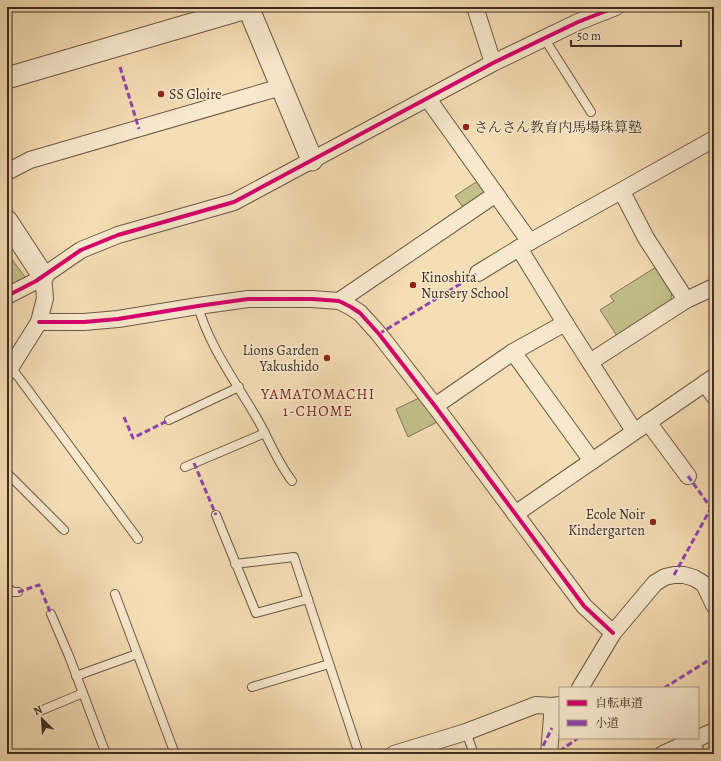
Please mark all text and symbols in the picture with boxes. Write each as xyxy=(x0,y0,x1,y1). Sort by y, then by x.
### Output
scale bar xyxy=(571,22,681,48)
text: 50 m xyxy=(577,28,601,44)
place label: SS Gloire xyxy=(169,85,222,104)
marker: SS Gloire xyxy=(156,89,166,99)
place label: さんさん教育内馬場珠算塾 xyxy=(474,118,642,137)
marker: さんさん教育内馬場珠算塾 xyxy=(461,122,471,132)
place label: Kinoshita Nursery School xyxy=(421,268,509,303)
marker: Kinoshita Nursery School xyxy=(408,280,418,290)
place label: Lions Garden Yakushido xyxy=(243,341,319,376)
marker: Lions Garden Yakushido xyxy=(322,353,332,363)
district label: YAMATOMACHI 1-CHOME xyxy=(260,384,375,421)
place label: Ecole Noir Kindergarten xyxy=(568,505,646,540)
marker: Ecole Noir Kindergarten xyxy=(648,517,658,527)
legend xyxy=(559,687,699,739)
text: 自転車道 xyxy=(595,695,643,711)
north arrow xyxy=(22,699,62,739)
text: N xyxy=(31,702,45,719)
text: 小道 xyxy=(595,715,619,731)

